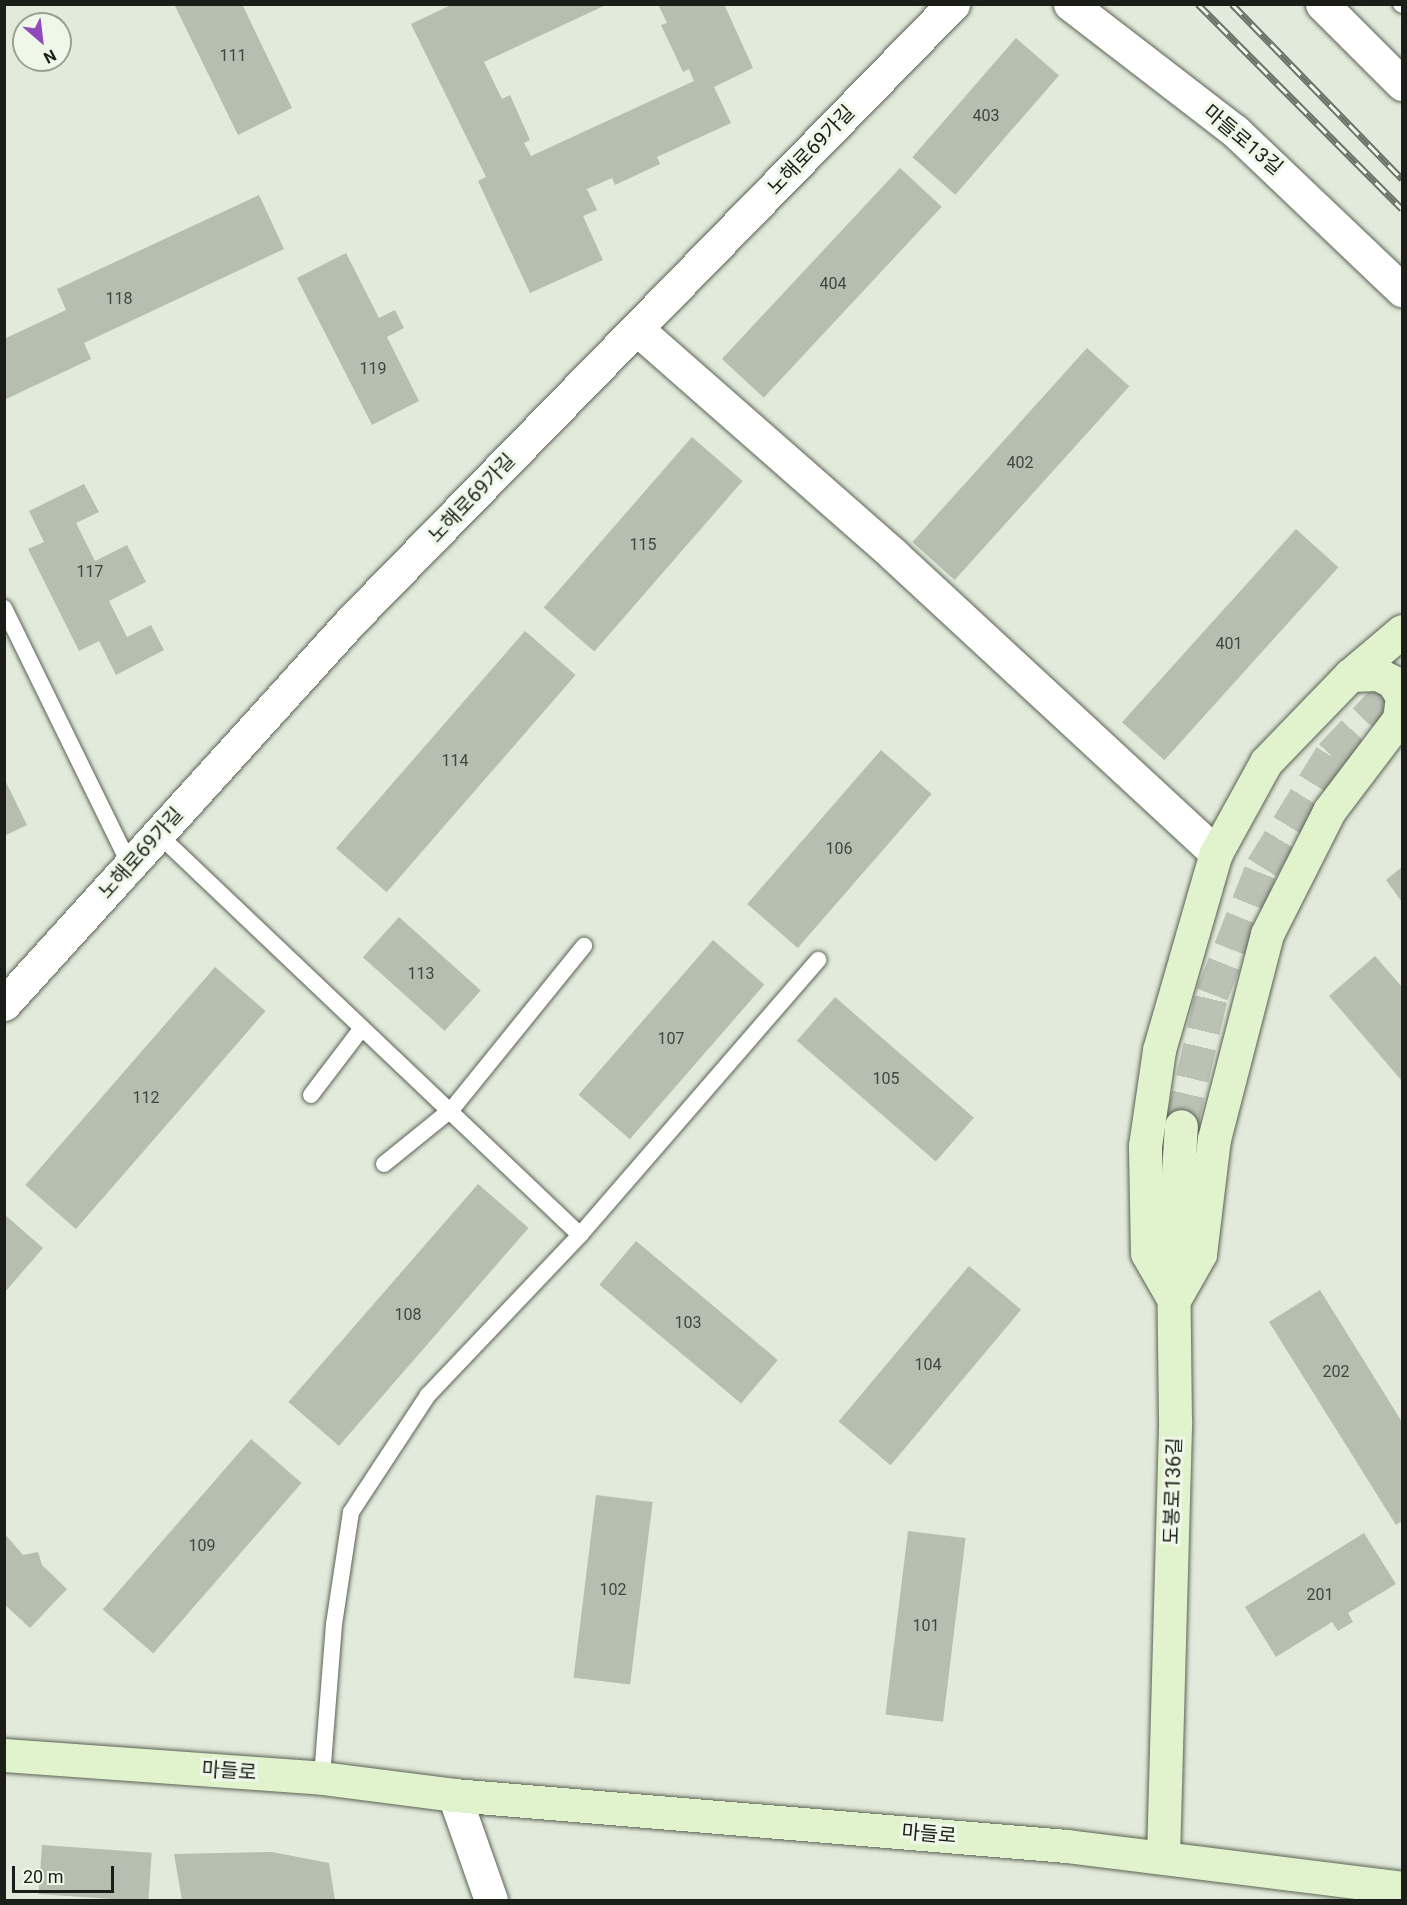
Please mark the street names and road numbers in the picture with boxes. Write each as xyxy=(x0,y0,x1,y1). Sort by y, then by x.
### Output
street label: 노해로69가길 xyxy=(763,100,859,200)
street label: 마들로13길 xyxy=(1198,100,1288,180)
street label: 노해로69가길 xyxy=(424,448,520,548)
street label: 노해로69가길 xyxy=(94,802,188,904)
street label: 도봉로136길 xyxy=(1159,1437,1187,1545)
street label: 마들로 xyxy=(201,1757,257,1785)
street label: 마들로 xyxy=(900,1820,958,1848)

